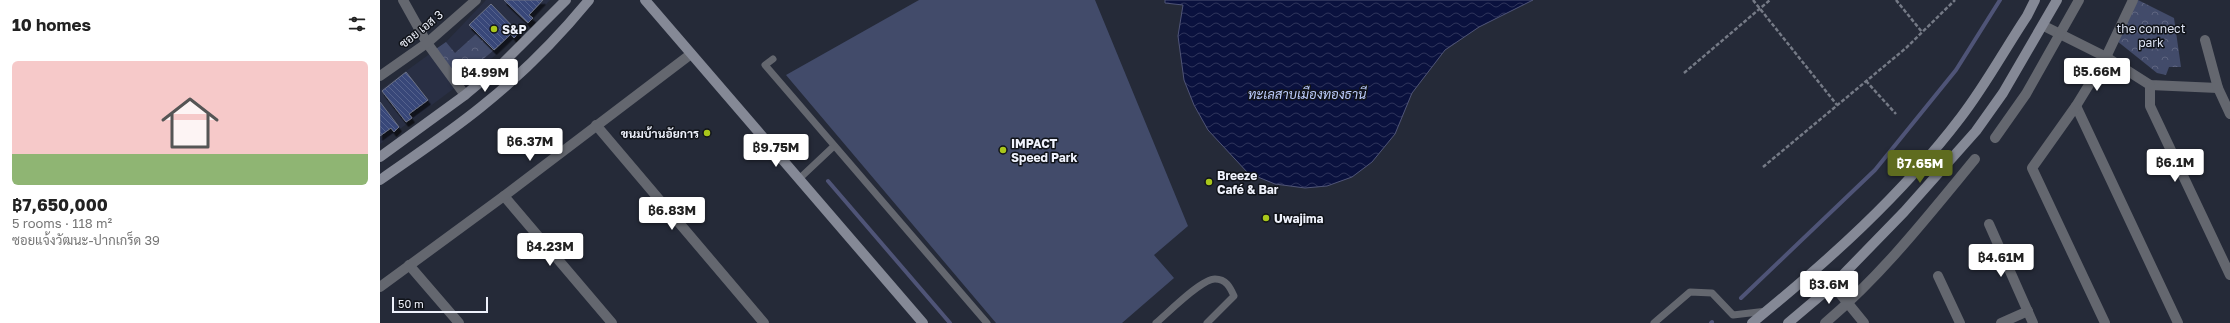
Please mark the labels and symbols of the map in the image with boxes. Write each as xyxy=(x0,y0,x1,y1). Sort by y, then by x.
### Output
street label: ซอย เอส 3 xyxy=(396,7,446,51)
park label: the connect park xyxy=(2117,21,2186,50)
place label: S&P xyxy=(502,22,527,37)
marker: S&P xyxy=(489,24,499,34)
pin: ฿5.66M xyxy=(2064,58,2130,92)
pin: ฿4.99M xyxy=(452,59,518,93)
water label: ทะเลสาบเมืองทองธานี xyxy=(1248,85,1367,102)
place label: ขนมบ้านอัยการ xyxy=(621,126,699,141)
pin: ฿6.37M xyxy=(497,128,563,162)
marker: ขนมบ้านอัยการ xyxy=(702,128,712,138)
pin: ฿9.75M xyxy=(743,134,809,168)
place label: IMPACT Speed Park xyxy=(1011,136,1077,165)
marker: IMPACT Speed Park xyxy=(998,145,1008,155)
pin: ฿6.1M xyxy=(2147,149,2203,183)
pin: ฿7.65M xyxy=(1887,150,1953,184)
place label: Breeze Café & Bar xyxy=(1217,168,1279,197)
marker: Breeze Café & Bar xyxy=(1204,177,1214,187)
pin: ฿6.83M xyxy=(639,197,705,231)
place label: Uwajima xyxy=(1274,211,1323,226)
marker: Uwajima xyxy=(1261,213,1271,223)
pin: ฿4.23M xyxy=(517,233,583,267)
pin: ฿4.61M xyxy=(1968,244,2034,278)
pin: ฿3.6M xyxy=(1801,271,1857,305)
scale bar xyxy=(392,295,488,314)

